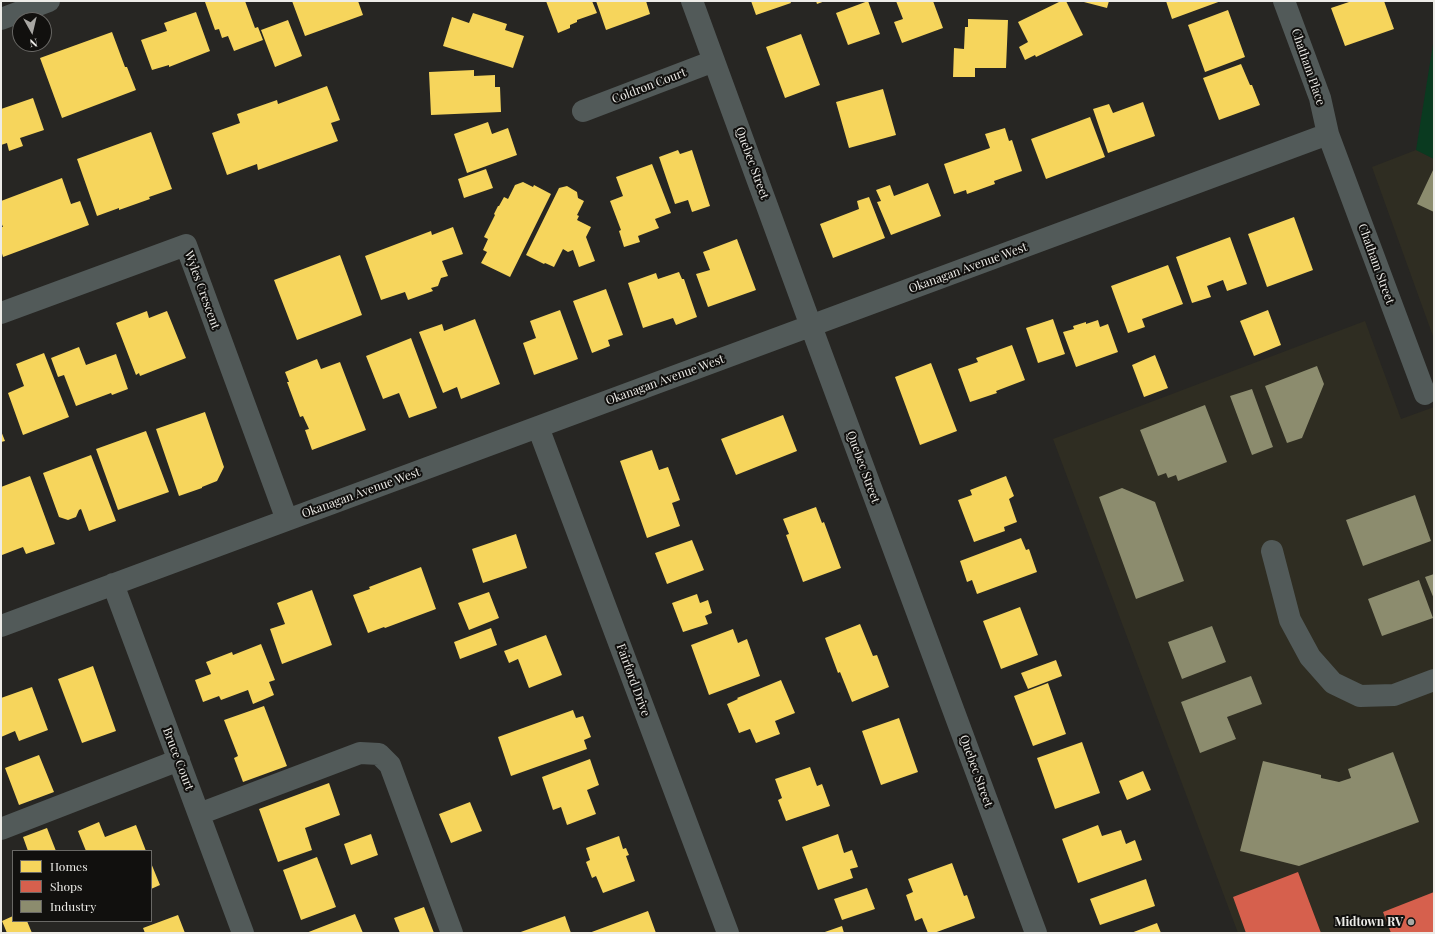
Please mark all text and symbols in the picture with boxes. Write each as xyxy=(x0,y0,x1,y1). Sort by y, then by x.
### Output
north arrow xyxy=(12,12,52,52)
street label: Chatham Place xyxy=(1288,27,1328,107)
text: N xyxy=(29,35,39,51)
street label: Coldron Court xyxy=(610,65,688,107)
street label: Quebec Street xyxy=(732,125,772,201)
street label: Chatham Street xyxy=(1355,222,1397,306)
street label: Okanagan Avenue West xyxy=(907,240,1029,296)
street label: Wyles Crescent xyxy=(181,249,223,331)
street label: Okanagan Avenue West xyxy=(604,352,726,408)
street label: Quebec Street xyxy=(843,429,883,505)
street label: Okanagan Avenue West xyxy=(300,465,422,521)
street label: Fairford Drive xyxy=(613,642,653,718)
street label: Bruce Court xyxy=(159,726,197,792)
street label: Quebec Street xyxy=(956,733,996,809)
legend xyxy=(12,850,152,922)
text: Homes xyxy=(50,858,88,874)
text: Shops xyxy=(50,878,82,894)
text: Industry xyxy=(50,898,96,914)
place label: Midtown RV xyxy=(1334,915,1403,929)
marker: Midtown RV xyxy=(1406,917,1416,927)

